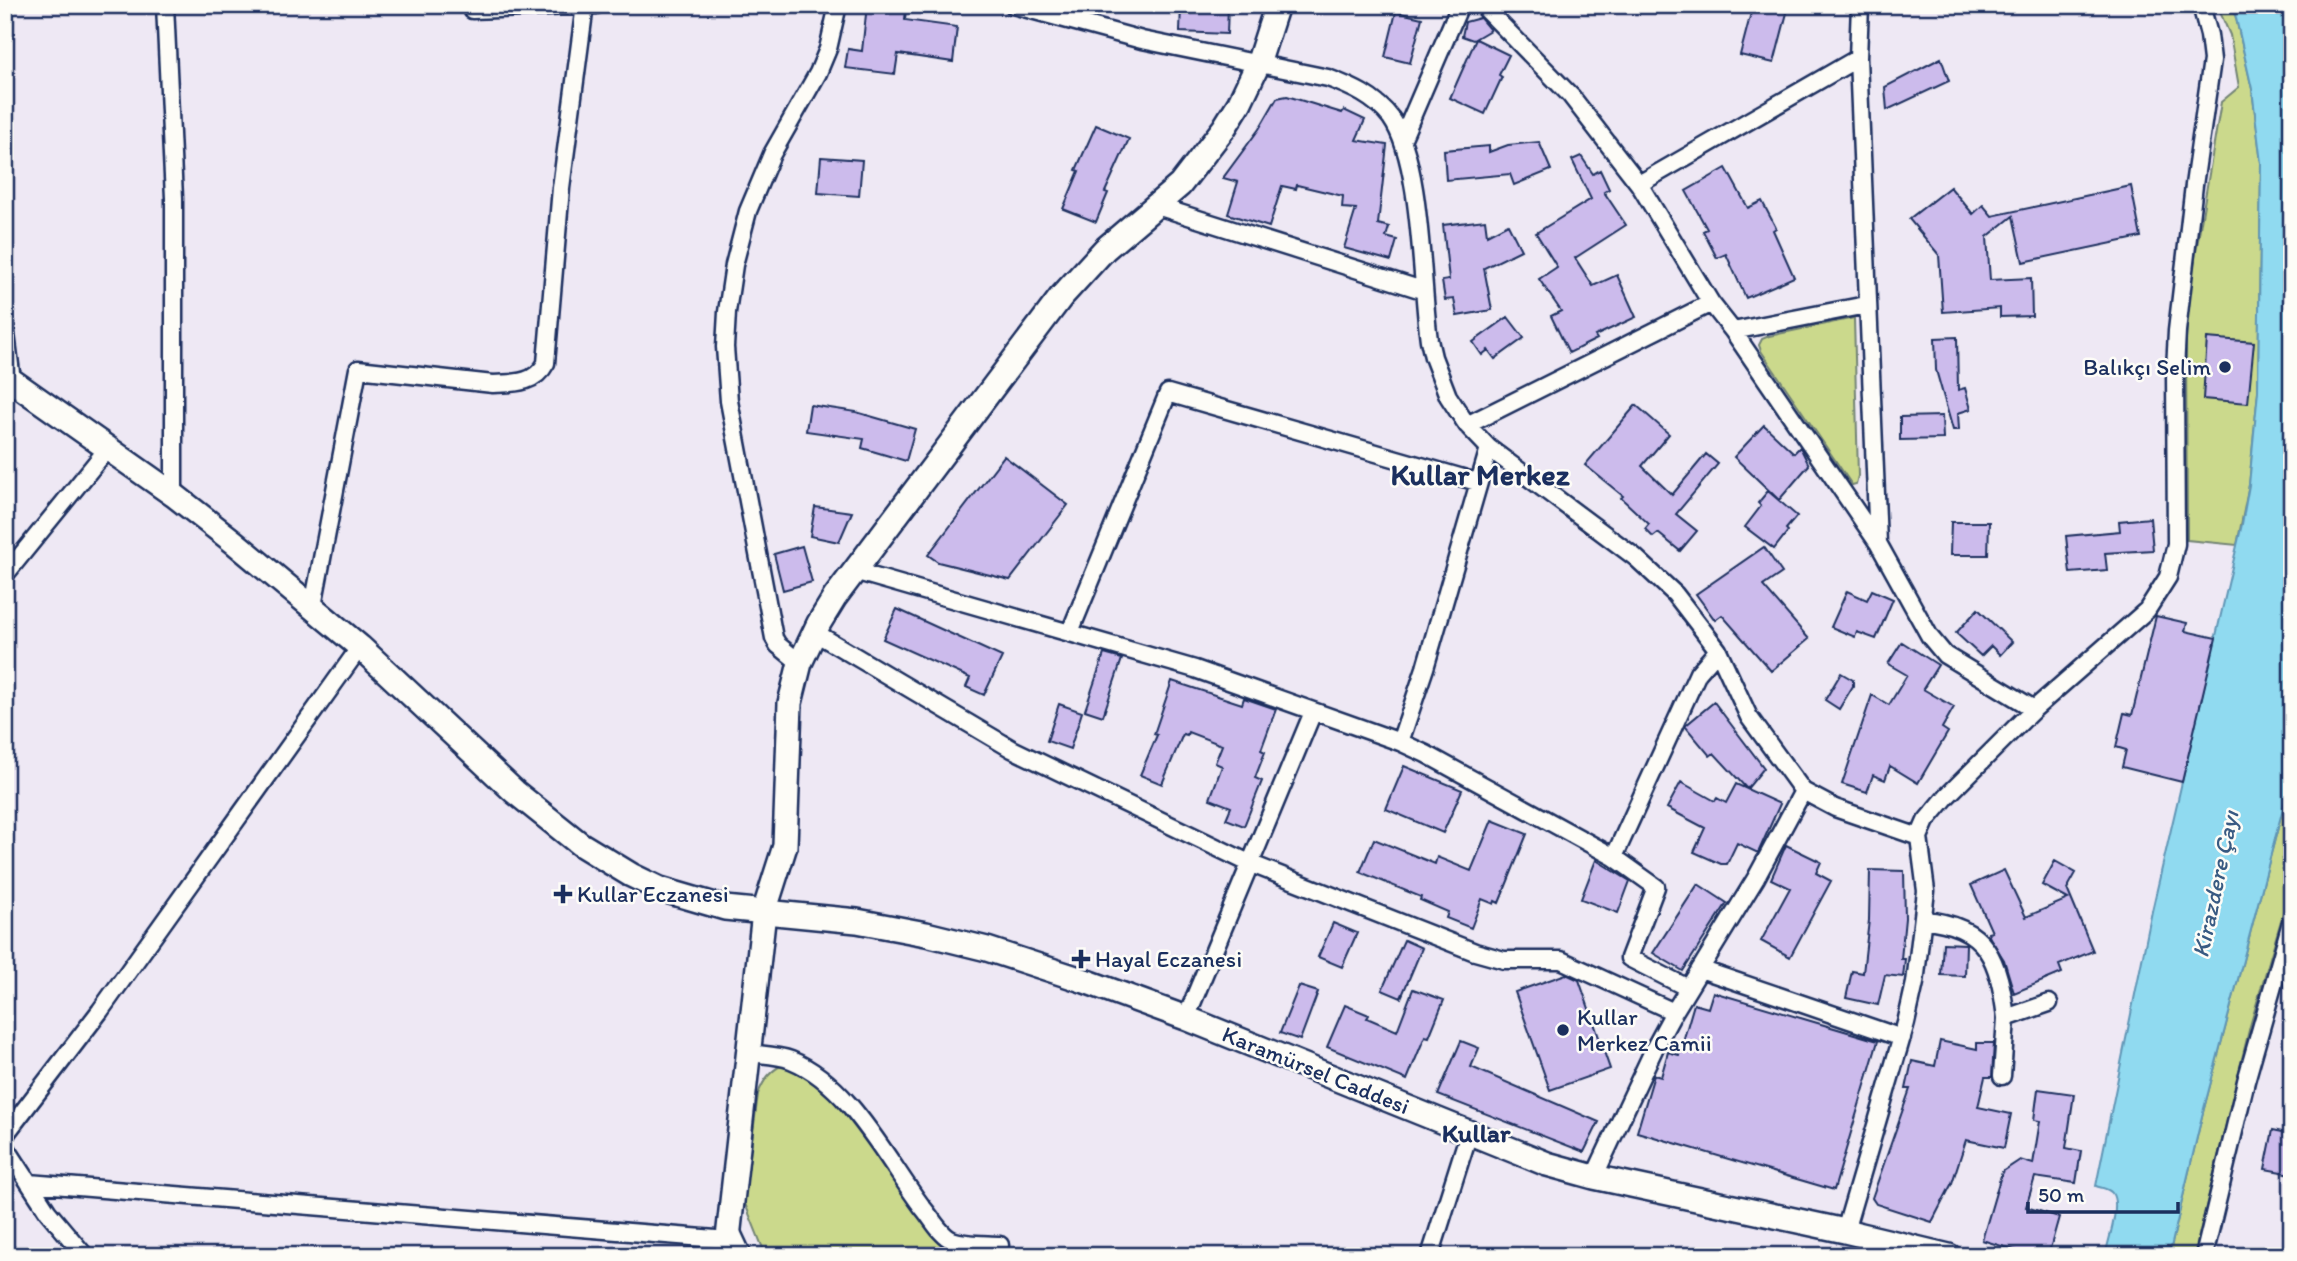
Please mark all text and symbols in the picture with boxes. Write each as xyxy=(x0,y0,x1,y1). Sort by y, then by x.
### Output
place label: Balıkçı Selim xyxy=(2083,353,2211,381)
marker: Balıkçı Selim xyxy=(2217,359,2233,375)
district label: Kullar Merkez xyxy=(1390,456,1571,493)
water label: Kirazdere Çayı xyxy=(2185,807,2245,960)
place label: Kullar Eczanesi xyxy=(577,880,729,908)
marker: Kullar Eczanesi xyxy=(555,886,571,902)
place label: Hayal Eczanesi xyxy=(1095,945,1242,973)
marker: Hayal Eczanesi xyxy=(1073,951,1089,967)
place label: Kullar Merkez Camii xyxy=(1577,1003,1712,1057)
street label: Karamürsel Caddesi xyxy=(1218,1020,1414,1120)
marker: Kullar Merkez Camii xyxy=(1555,1022,1571,1038)
district label: Kullar xyxy=(1442,1117,1511,1149)
scale bar xyxy=(2028,1170,2178,1214)
text: 50 m xyxy=(2038,1182,2085,1207)

